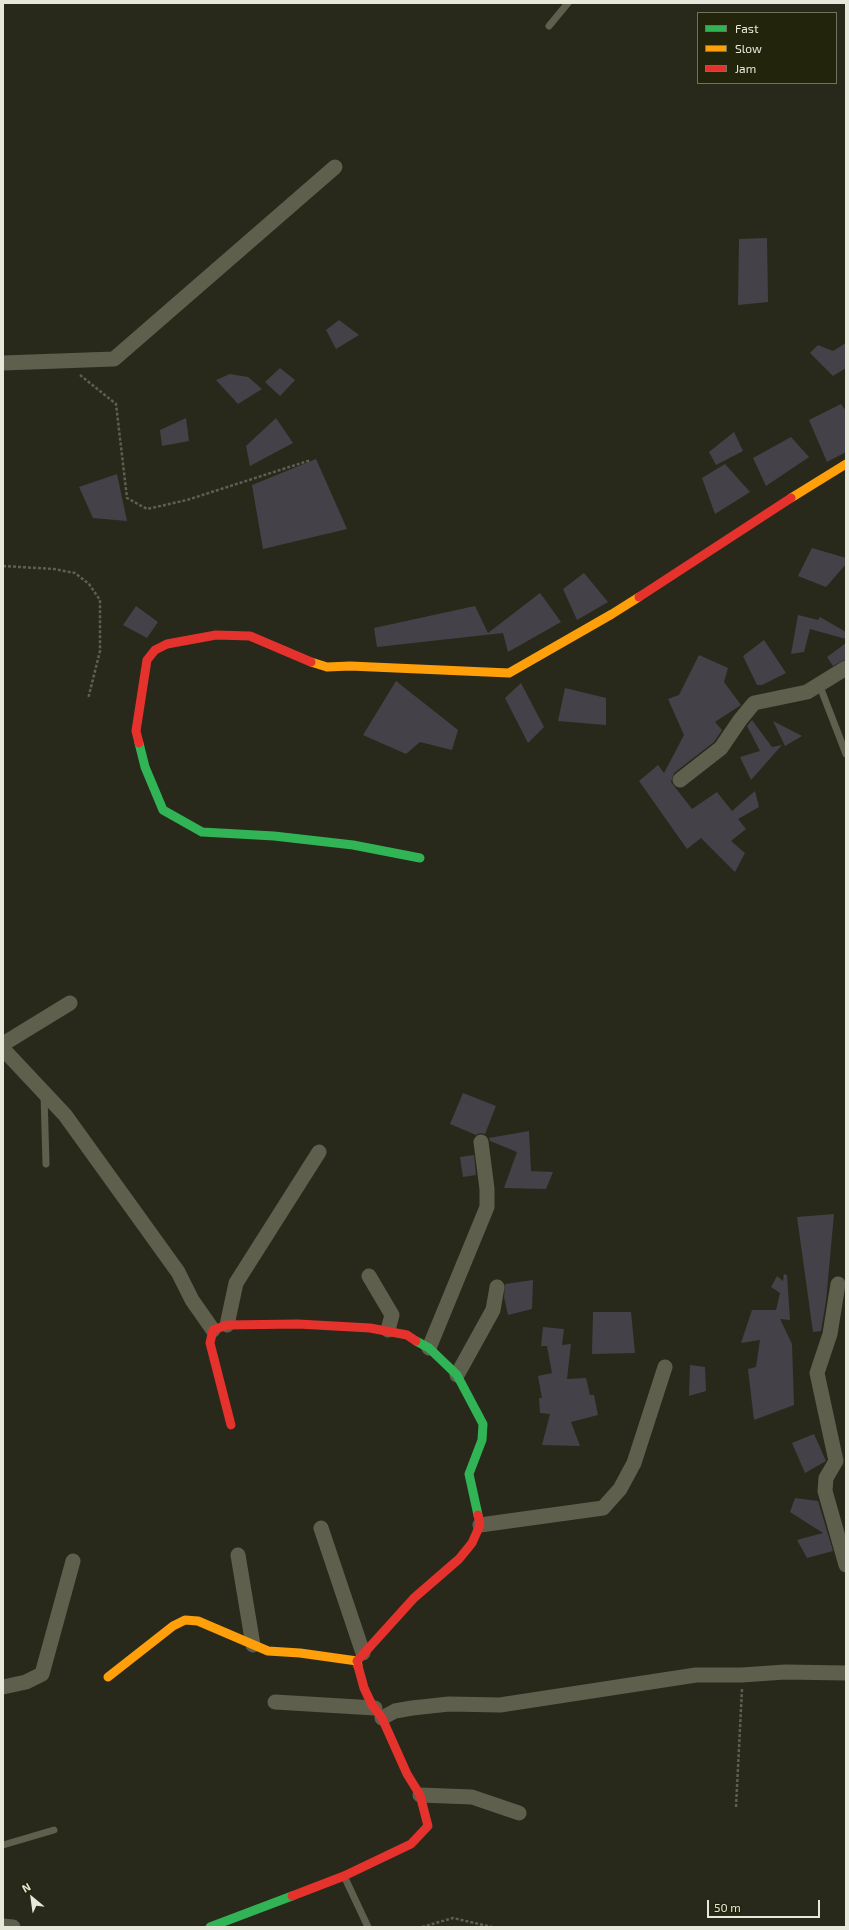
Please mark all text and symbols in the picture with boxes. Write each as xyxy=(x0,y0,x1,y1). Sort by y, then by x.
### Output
legend xyxy=(697,12,837,84)
text: Fast xyxy=(735,21,758,35)
text: Slow xyxy=(735,41,762,55)
text: Jam xyxy=(735,61,756,75)
north arrow xyxy=(12,1878,52,1918)
text: N xyxy=(19,1879,33,1895)
scale bar xyxy=(709,1892,822,1918)
text: 50 m xyxy=(714,1900,741,1914)

